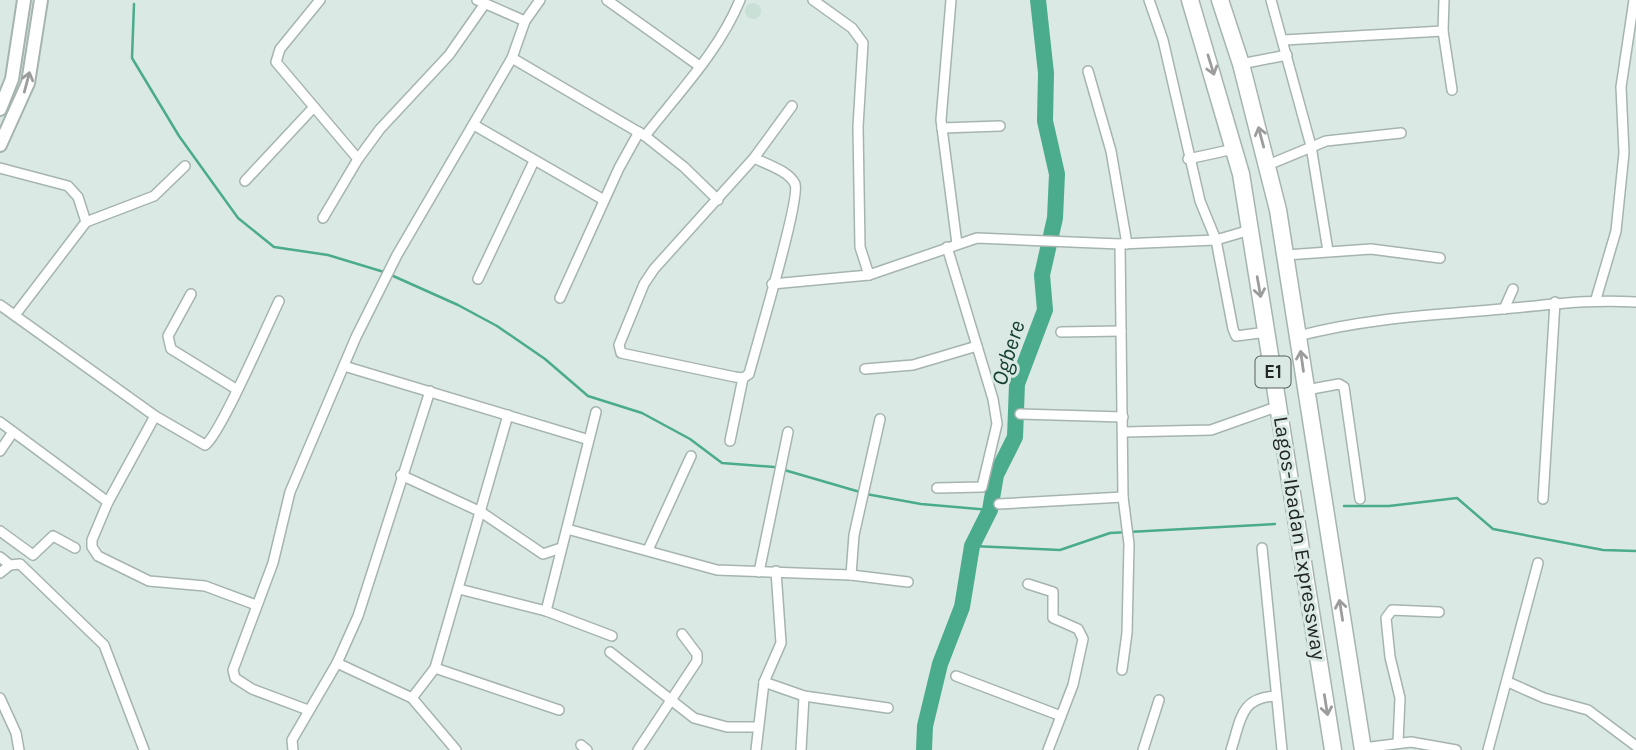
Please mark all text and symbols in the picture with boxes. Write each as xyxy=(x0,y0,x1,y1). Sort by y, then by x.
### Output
one-way arrow xyxy=(1205,54,1218,76)
one-way arrow xyxy=(22,71,35,93)
one-way arrow xyxy=(1254,127,1267,149)
one-way arrow xyxy=(1253,275,1266,298)
water label: Ogbere xyxy=(985,317,1031,389)
one-way arrow xyxy=(1295,350,1308,373)
road number: E1 xyxy=(1256,356,1290,388)
street label: Lagos-Ibadan Expressway xyxy=(1269,414,1331,662)
one-way arrow xyxy=(1334,599,1347,622)
one-way arrow xyxy=(1320,693,1333,716)

